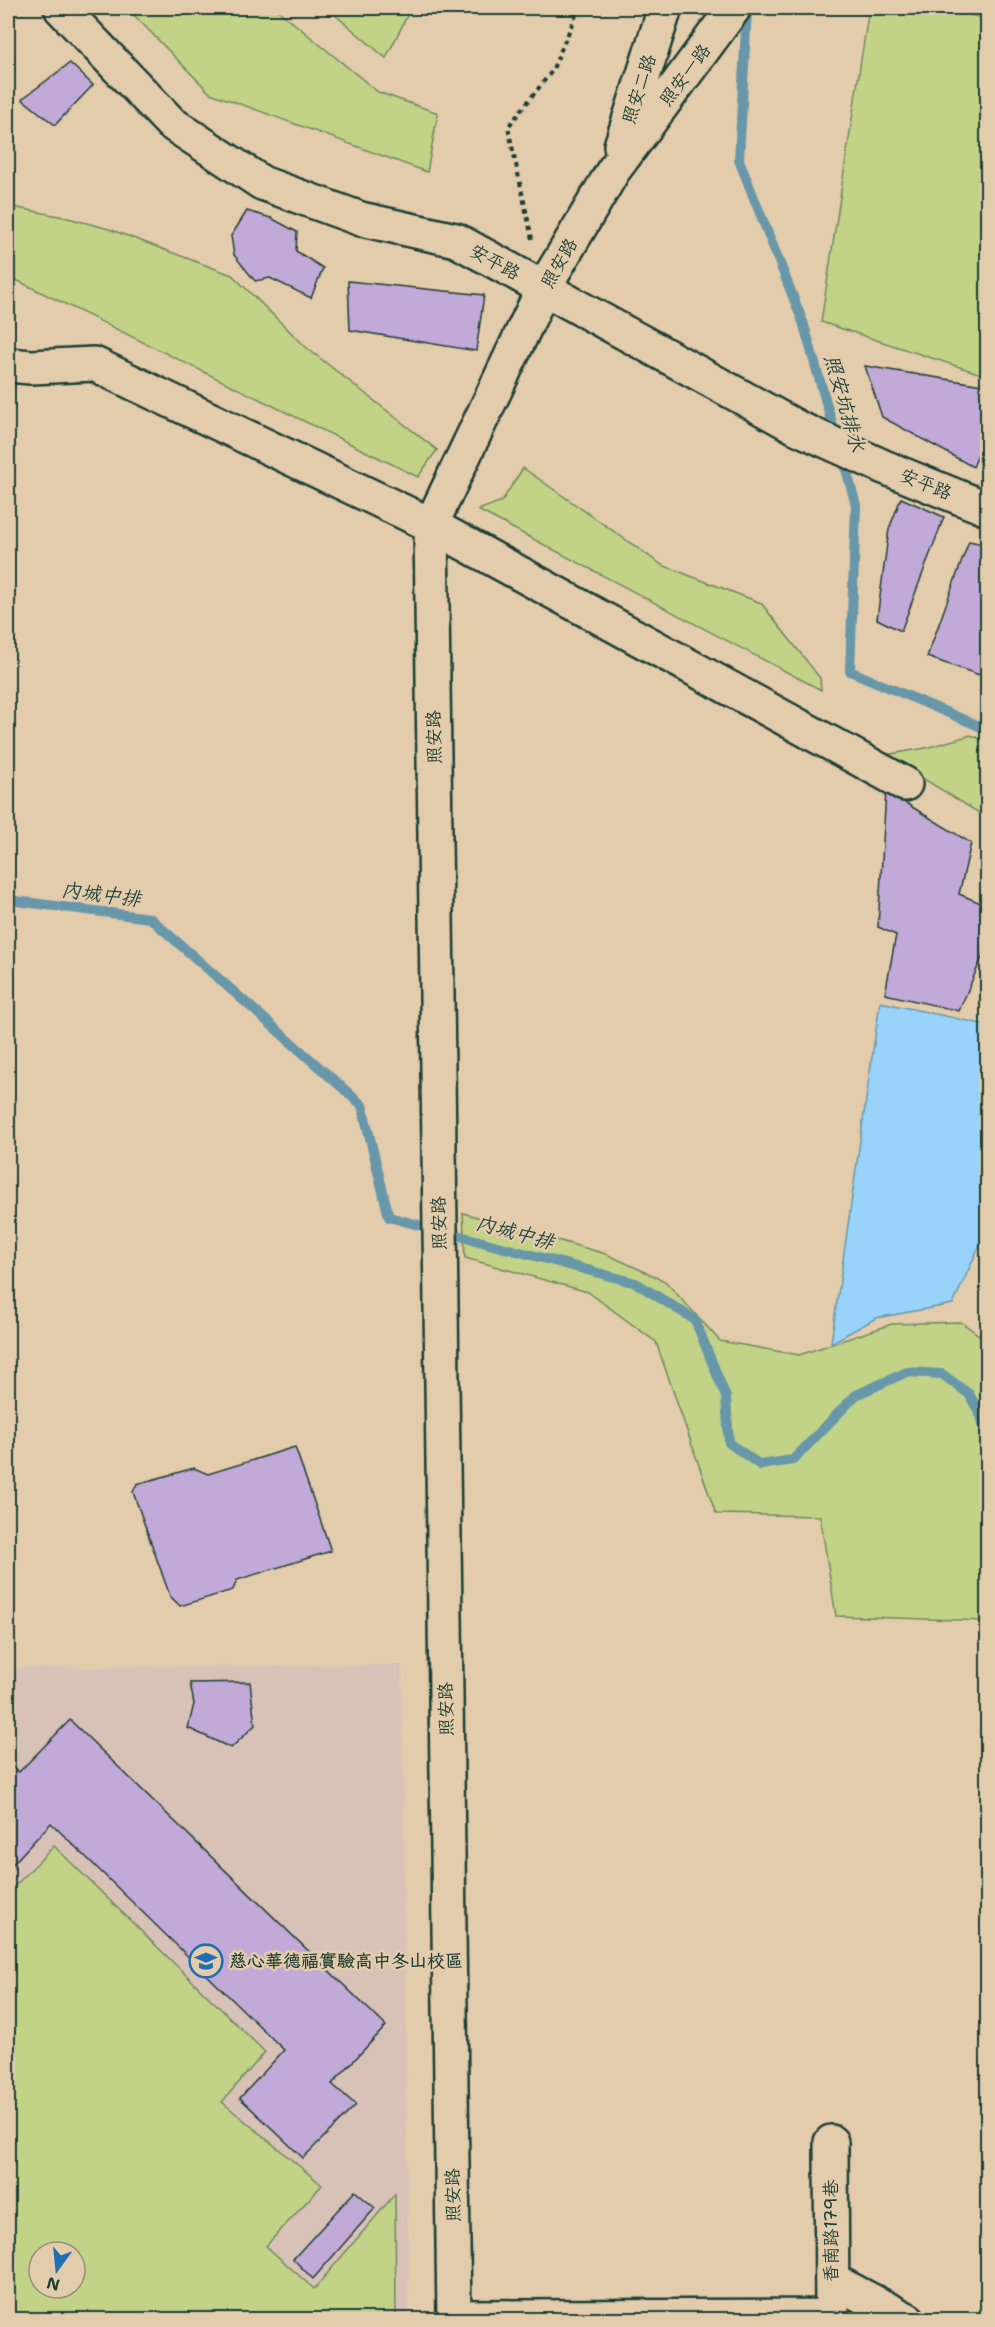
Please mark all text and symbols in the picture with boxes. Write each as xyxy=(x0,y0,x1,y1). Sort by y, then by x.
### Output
street label: 照安一路 xyxy=(654,39,716,111)
street label: 照安二路 xyxy=(616,51,662,127)
street label: 照安路 xyxy=(535,234,583,292)
street label: 安平路 xyxy=(466,238,524,286)
water label: 照安坑排水 xyxy=(819,351,872,456)
street label: 安平路 xyxy=(896,463,956,505)
street label: 照安路 xyxy=(422,710,446,764)
water label: 內城中排 xyxy=(60,876,144,912)
street label: 照安路 xyxy=(427,1196,451,1250)
water label: 內城中排 xyxy=(473,1209,559,1255)
street label: 照安路 xyxy=(434,1682,458,1736)
school or university icon: 慈心華德福實驗高中冬山校區 xyxy=(188,1943,224,1979)
place label: 慈心華德福實驗高中冬山校區 xyxy=(229,1949,463,1973)
street label: 照安路 xyxy=(441,2168,465,2222)
street label: 香南路179巷 xyxy=(819,2179,843,2283)
north arrow xyxy=(27,2240,87,2300)
text: N xyxy=(44,2272,62,2296)

